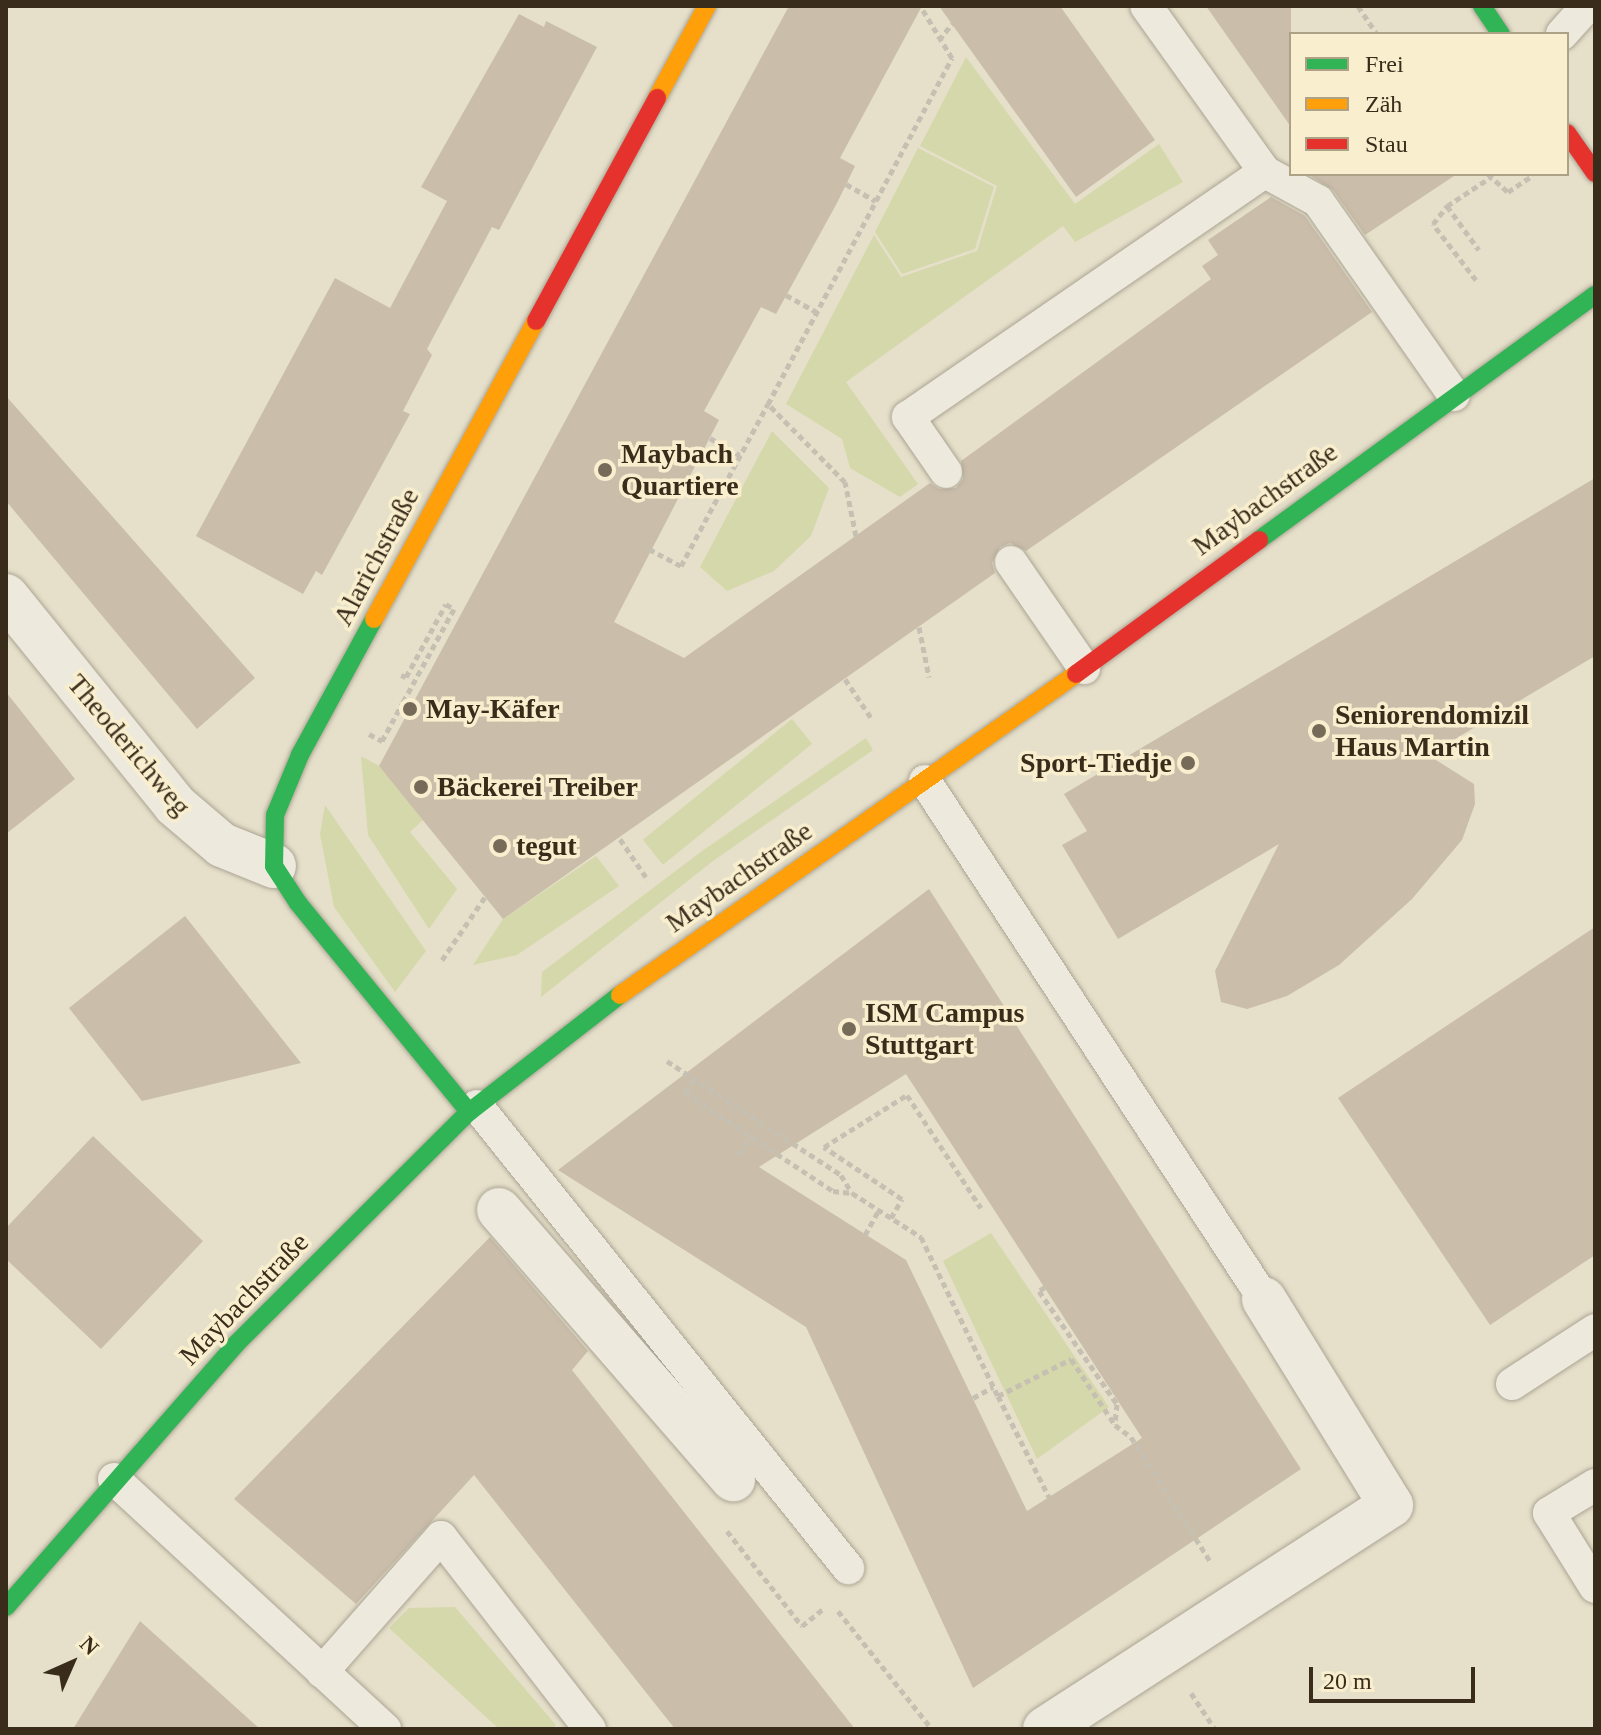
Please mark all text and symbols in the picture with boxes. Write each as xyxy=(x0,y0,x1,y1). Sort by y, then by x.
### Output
legend xyxy=(1289,32,1569,176)
text: Frei xyxy=(1365,51,1404,77)
text: Zäh xyxy=(1365,91,1402,117)
text: Stau xyxy=(1365,131,1408,157)
street label: Maybachstraße xyxy=(1186,435,1344,563)
place label: Maybach Quartiere xyxy=(621,437,739,503)
marker: Maybach Quartiere xyxy=(596,461,614,479)
street label: Alarichstraße xyxy=(326,483,426,631)
street label: Theoderichweg xyxy=(60,668,198,822)
place label: May-Käfer xyxy=(426,692,560,726)
place label: Seniorendomizil Haus Martin xyxy=(1335,698,1529,764)
marker: May-Käfer xyxy=(401,700,419,718)
marker: Seniorendomizil Haus Martin xyxy=(1310,722,1328,740)
place label: Sport-Tiedje xyxy=(1020,746,1172,780)
marker: Sport-Tiedje xyxy=(1179,754,1197,772)
place label: Bäckerei Treiber xyxy=(437,770,638,804)
marker: Bäckerei Treiber xyxy=(412,778,430,796)
street label: Maybachstraße xyxy=(659,814,819,940)
place label: tegut xyxy=(516,829,577,863)
marker: tegut xyxy=(491,837,509,855)
place label: ISM Campus Stuttgart xyxy=(865,996,1024,1062)
marker: ISM Campus Stuttgart xyxy=(840,1020,858,1038)
street label: Maybachstraße xyxy=(173,1226,315,1372)
north arrow xyxy=(32,1623,112,1703)
text: N xyxy=(75,1631,104,1660)
scale bar xyxy=(1313,1651,1479,1701)
text: 20 m xyxy=(1323,1668,1372,1694)

